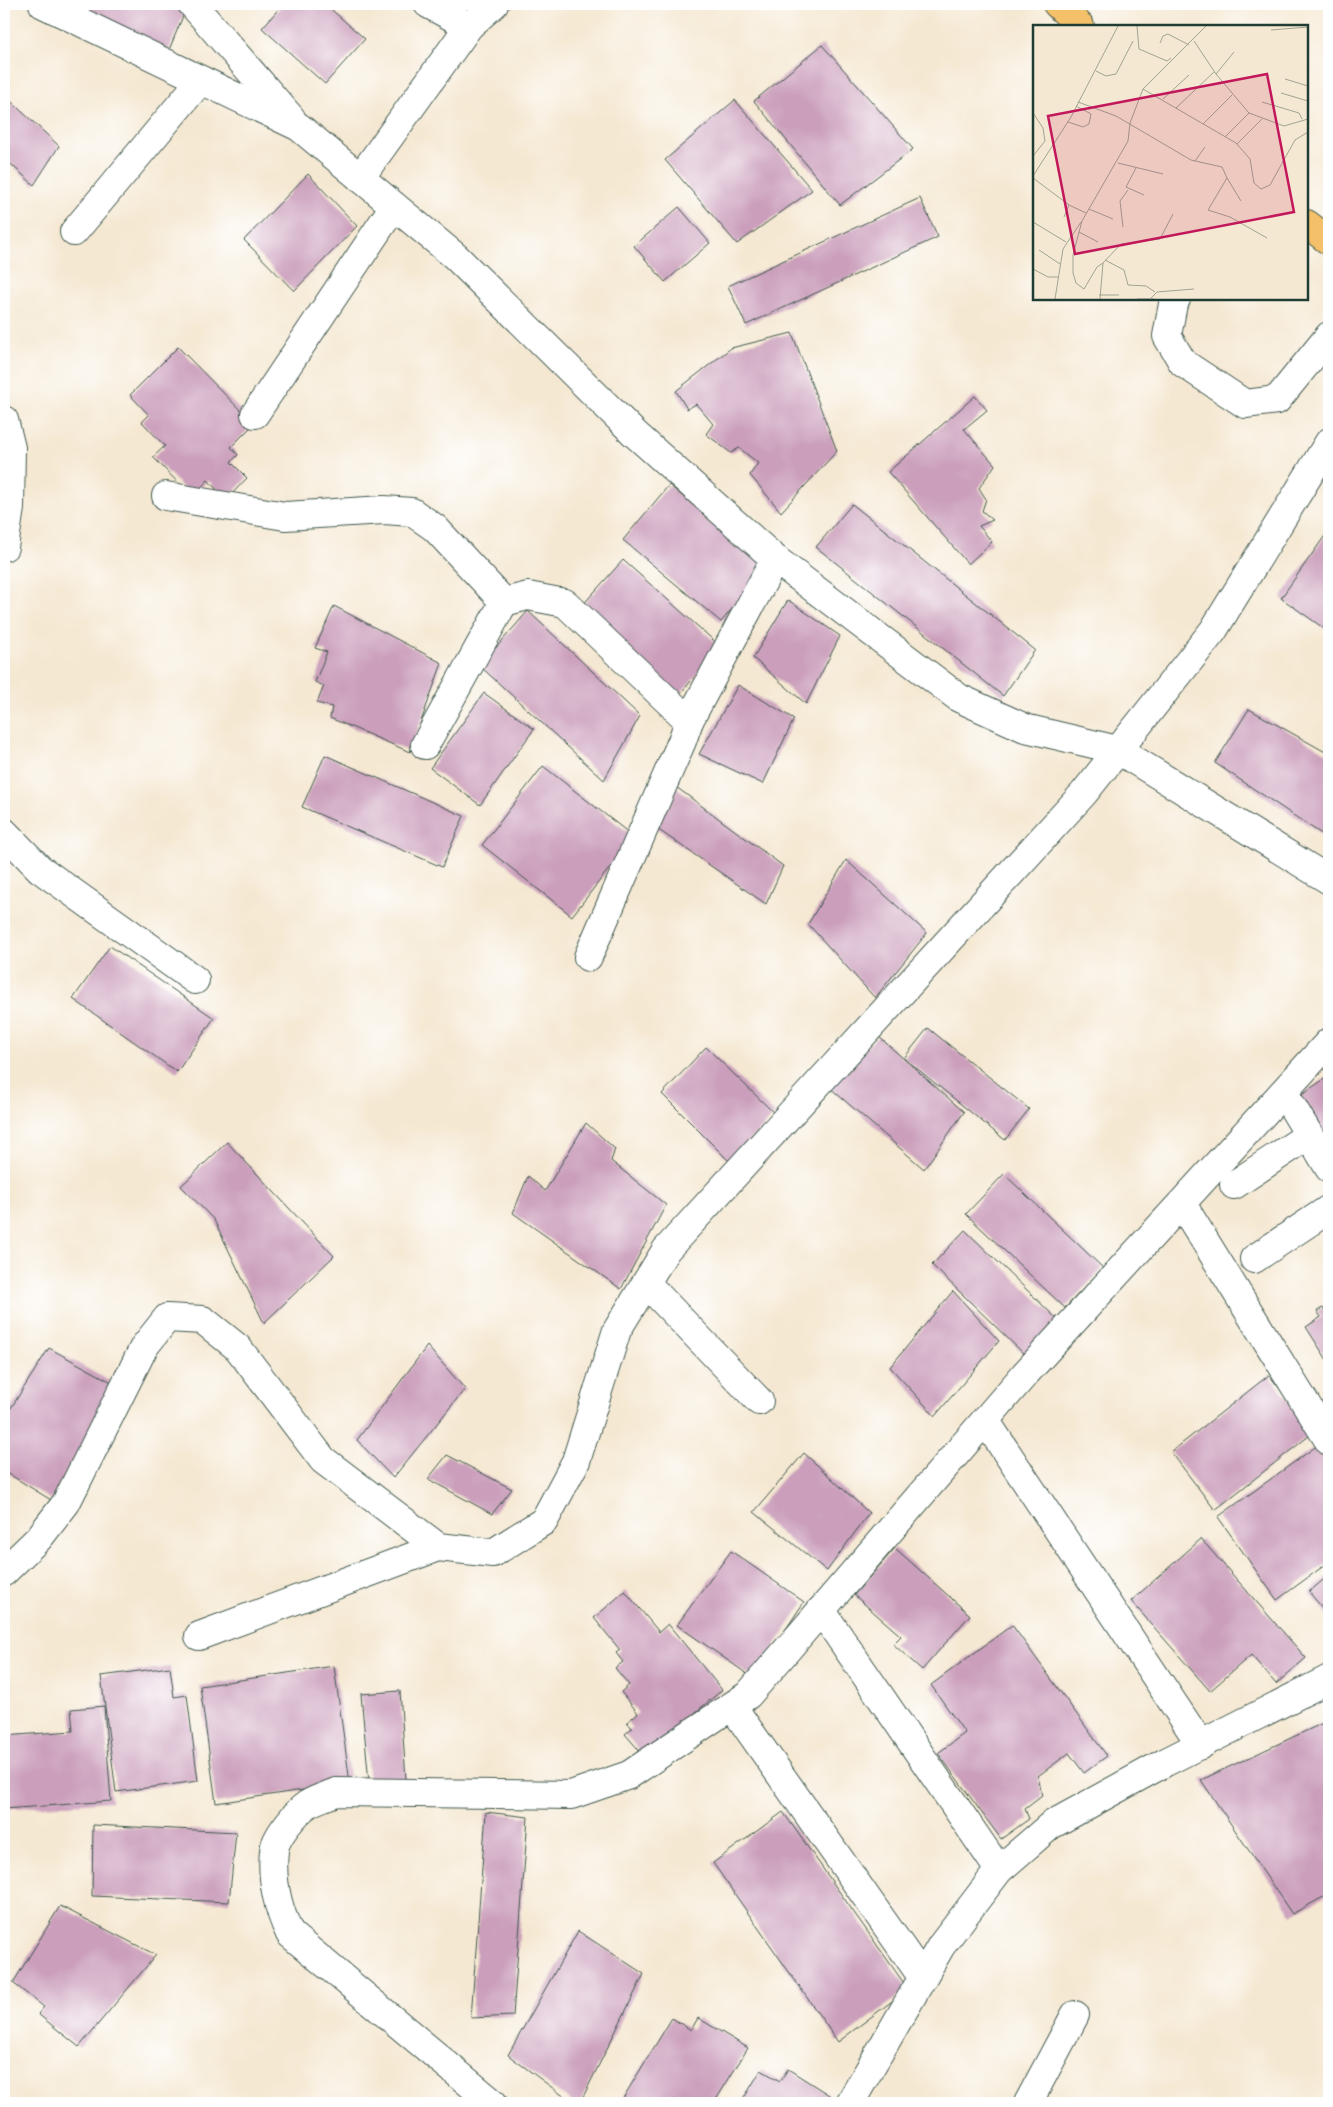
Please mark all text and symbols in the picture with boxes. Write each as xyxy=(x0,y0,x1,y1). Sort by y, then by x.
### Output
inset map xyxy=(1033,25,1308,300)

